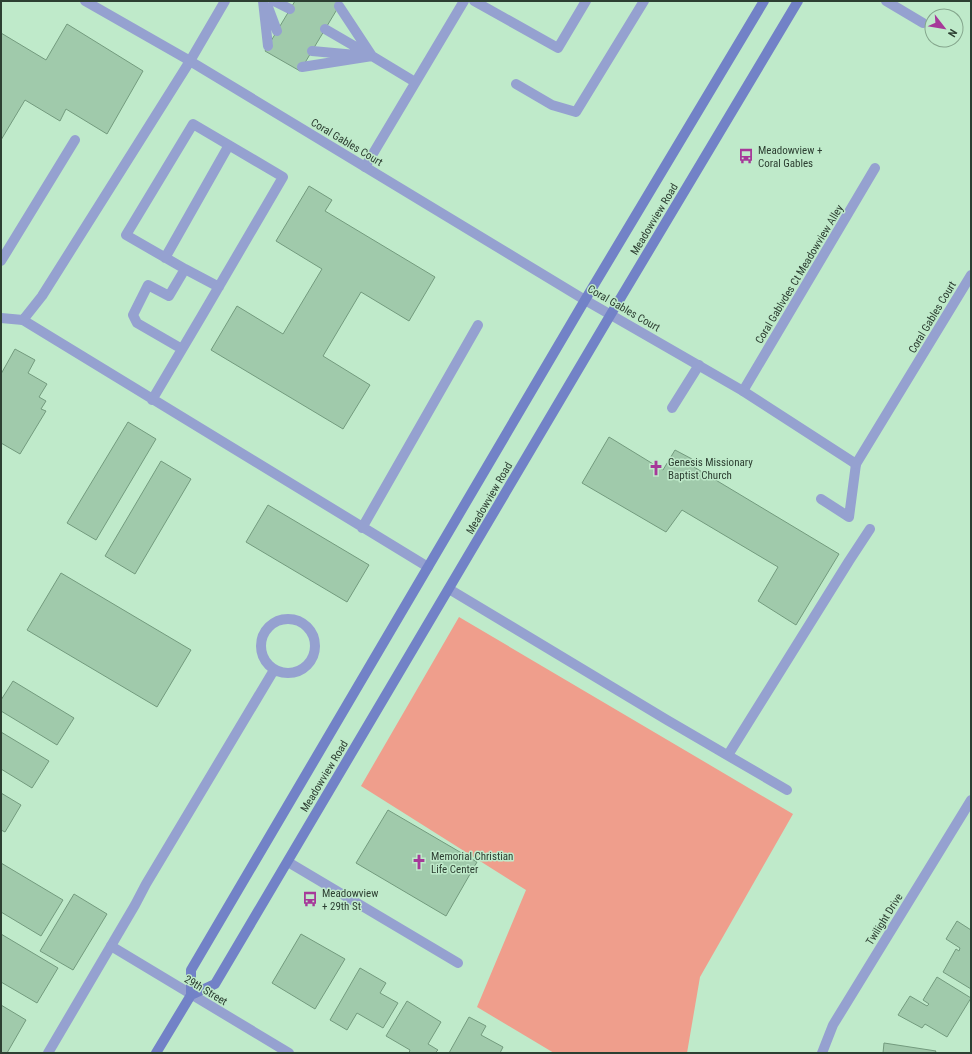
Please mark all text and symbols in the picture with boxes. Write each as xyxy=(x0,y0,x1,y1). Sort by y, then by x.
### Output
north arrow xyxy=(924,8,964,48)
text: N xyxy=(945,27,959,39)
street label: Coral Gables Court xyxy=(308,116,385,169)
place label: Meadowview + Coral Gables xyxy=(758,144,822,170)
bus stop icon: Meadowview + Coral Gables xyxy=(737,147,755,165)
street label: Meadowview Road xyxy=(628,181,681,257)
street label: Coral Gablvdes Ct Meadowview Alley xyxy=(753,202,846,346)
street label: Coral Gables Court xyxy=(906,279,959,356)
street label: Coral Gables Court xyxy=(585,282,662,334)
place label: Genesis Missionary Baptist Church xyxy=(668,456,753,482)
church icon: Genesis Missionary Baptist Church xyxy=(647,459,665,477)
street label: Meadowview Road xyxy=(464,460,515,537)
street label: Meadowview Road xyxy=(298,738,351,814)
place label: Memorial Christian Life Center xyxy=(431,850,513,876)
church icon: Memorial Christian Life Center xyxy=(410,853,428,871)
place label: Meadowview + 29th St xyxy=(322,887,378,913)
bus stop icon: Meadowview + 29th St xyxy=(301,890,319,908)
street label: Twilight Drive xyxy=(863,891,905,948)
street label: 29th Street xyxy=(182,973,230,1008)

